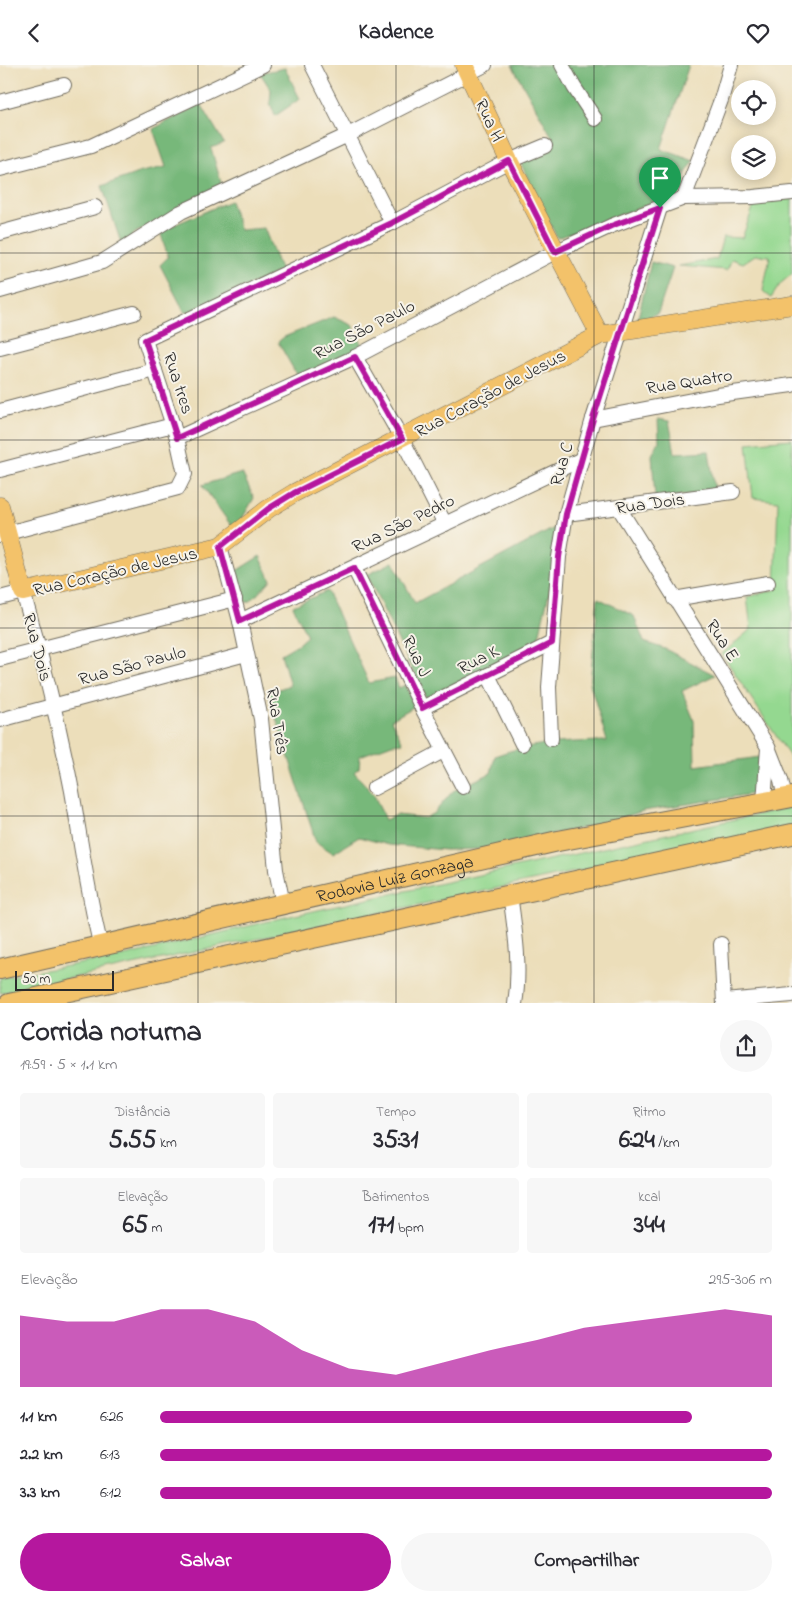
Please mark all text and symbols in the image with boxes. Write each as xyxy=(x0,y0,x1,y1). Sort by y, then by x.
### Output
text: Kadence xyxy=(358,17,434,49)
icon: back xyxy=(20,19,48,47)
icon: heart xyxy=(744,19,772,47)
map controls xyxy=(731,80,776,180)
button: locate xyxy=(731,80,776,125)
street label: Rua H xyxy=(467,95,509,147)
button: layers xyxy=(731,135,776,180)
pin xyxy=(639,157,681,208)
icon: arrive xyxy=(646,164,674,192)
street label: Rua São Paulo xyxy=(310,294,420,367)
street label: Rua Coração de Jesus xyxy=(411,344,571,446)
street label: Rua tres xyxy=(155,350,199,418)
street label: Rua Quatro xyxy=(644,363,734,403)
street label: Rua C xyxy=(544,440,582,489)
street label: Rua Dois xyxy=(614,487,686,523)
street label: Rua São Pedro xyxy=(348,489,460,561)
street label: Rua Coração de Jesus xyxy=(31,541,200,605)
street label: Rua Dois xyxy=(15,611,58,684)
street label: Rua E xyxy=(698,615,745,667)
street label: Rua J xyxy=(394,632,436,682)
street label: Rua K xyxy=(454,639,504,682)
street label: Rua São Paulo xyxy=(76,640,189,694)
street label: Rua Três xyxy=(258,686,294,757)
street label: Rodovia Luiz Gonzaga xyxy=(314,850,476,911)
scale bar xyxy=(15,969,114,992)
text: 50 m xyxy=(22,969,50,990)
text: Corrida noturna xyxy=(20,1013,202,1054)
button: share xyxy=(720,1020,772,1072)
text: 19:59 · 5 × 1.1 km xyxy=(20,1053,117,1077)
text: Distância xyxy=(115,1102,170,1123)
text: Tempo xyxy=(376,1102,416,1123)
text: Ritmo xyxy=(633,1102,666,1123)
text: 5.55 xyxy=(108,1123,156,1159)
text: 35:31 xyxy=(373,1123,419,1159)
text: 6:24 xyxy=(619,1123,655,1159)
text: km xyxy=(156,1133,177,1154)
text: /km xyxy=(655,1133,680,1154)
text: Elevação xyxy=(117,1187,168,1208)
text: Batimentos xyxy=(362,1187,430,1208)
text: kcal xyxy=(638,1187,660,1208)
text: 65 xyxy=(123,1208,148,1244)
text: 171 xyxy=(368,1208,394,1244)
text: 344 xyxy=(634,1208,665,1244)
text: m xyxy=(148,1218,163,1239)
text: bpm xyxy=(394,1218,424,1239)
text: Elevação xyxy=(20,1268,78,1292)
text: 295–306 m xyxy=(708,1268,772,1292)
text: 1.1 km xyxy=(20,1405,57,1429)
text: 6:26 xyxy=(100,1405,123,1429)
text: 2.2 km xyxy=(20,1443,63,1467)
text: 6:13 xyxy=(100,1443,120,1467)
text: 3.3 km xyxy=(20,1481,60,1505)
text: 6:12 xyxy=(100,1481,121,1505)
button: Salvar xyxy=(20,1533,391,1591)
button: Compartilhar xyxy=(401,1533,772,1591)

